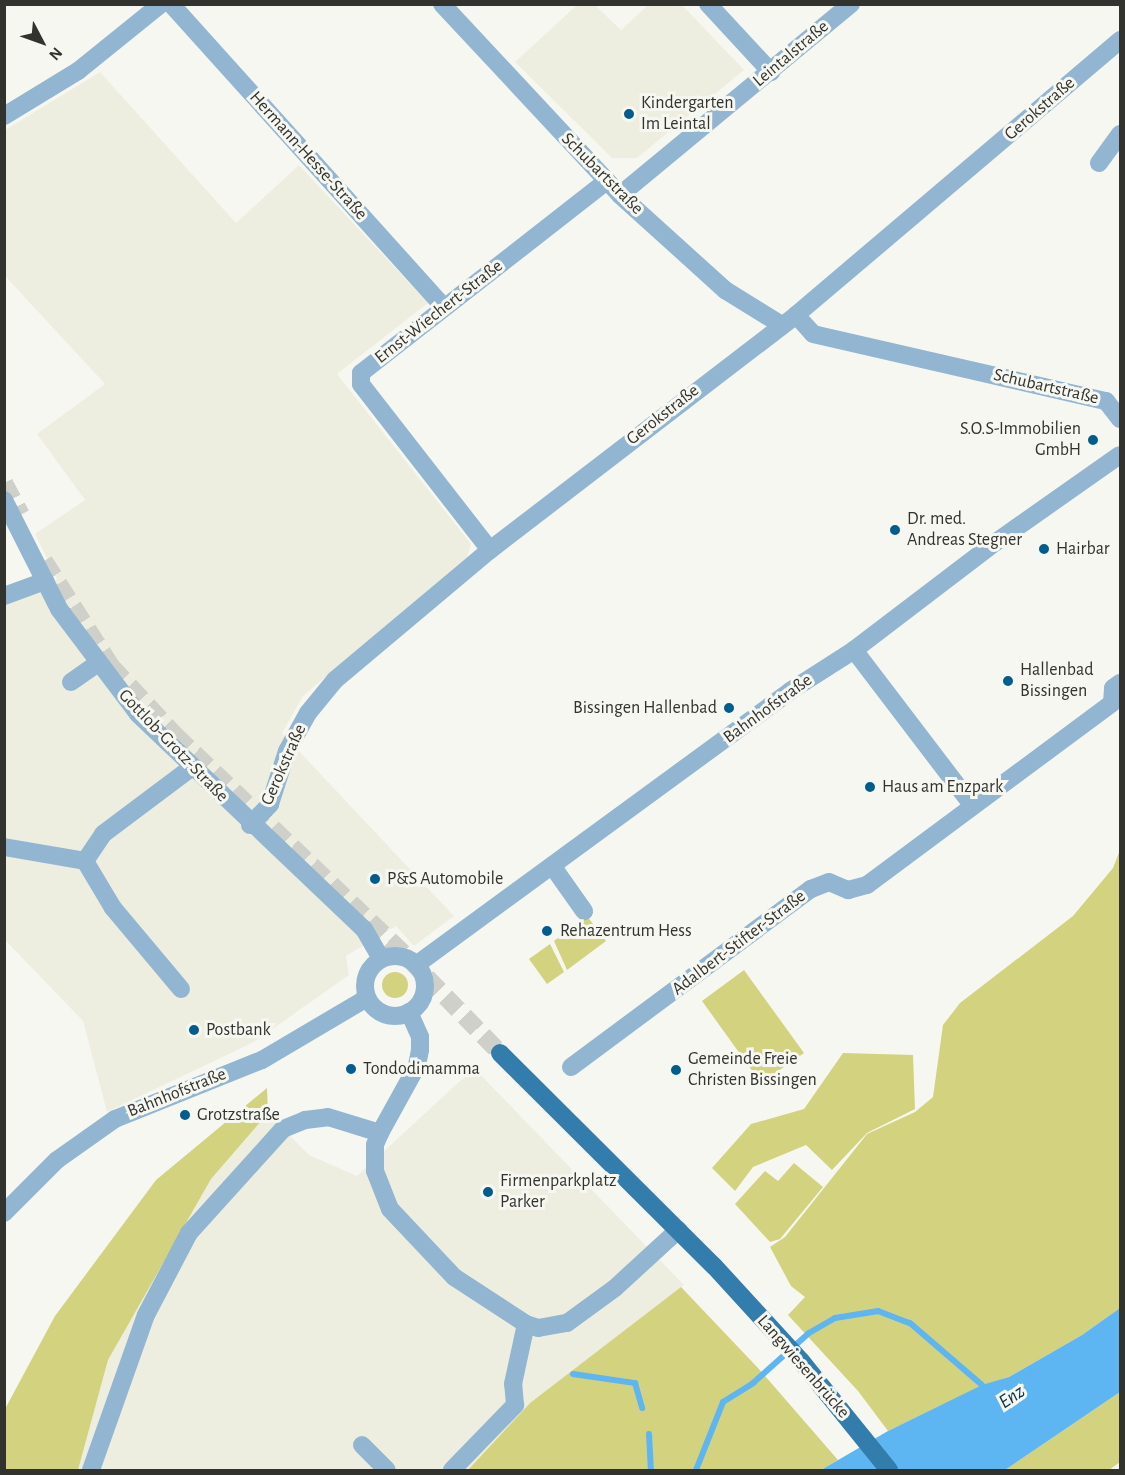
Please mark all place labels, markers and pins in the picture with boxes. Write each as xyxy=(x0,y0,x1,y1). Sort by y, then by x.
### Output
place label: Kindergarten Im Leintal xyxy=(641,93,733,136)
marker: Kindergarten Im Leintal xyxy=(622,107,636,121)
place label: S.O.S-Immobilien GmbH xyxy=(960,419,1081,462)
marker: S.O.S-Immobilien GmbH xyxy=(1086,433,1100,447)
place label: Dr. med. Andreas Stegner xyxy=(907,509,1022,552)
marker: Dr. med. Andreas Stegner xyxy=(888,523,902,537)
place label: Hairbar xyxy=(1056,538,1110,560)
marker: Hairbar xyxy=(1037,542,1051,556)
place label: Hallenbad Bissingen xyxy=(1020,660,1094,702)
marker: Hallenbad Bissingen xyxy=(1001,674,1015,688)
place label: Bissingen Hallenbad xyxy=(573,697,717,719)
marker: Bissingen Hallenbad xyxy=(722,701,736,715)
place label: Haus am Enzpark xyxy=(882,776,1003,798)
marker: Haus am Enzpark xyxy=(863,780,877,794)
place label: P&S Automobile xyxy=(387,868,503,890)
marker: P&S Automobile xyxy=(368,872,382,886)
place label: Rehazentrum Hess xyxy=(560,920,692,942)
marker: Rehazentrum Hess xyxy=(538,922,556,940)
place label: Postbank xyxy=(206,1019,271,1041)
marker: Postbank xyxy=(187,1023,201,1037)
place label: Gemeinde Freie Christen Bissingen xyxy=(688,1049,817,1092)
place label: Tondodimamma xyxy=(363,1058,480,1080)
marker: Tondodimamma xyxy=(344,1062,358,1076)
marker: Gemeinde Freie Christen Bissingen xyxy=(669,1063,683,1077)
place label: Grotzstraße xyxy=(197,1104,280,1126)
marker: Grotzstraße xyxy=(178,1108,192,1122)
place label: Firmenparkplatz Parker xyxy=(500,1171,616,1214)
marker: Firmenparkplatz Parker xyxy=(481,1185,495,1199)

